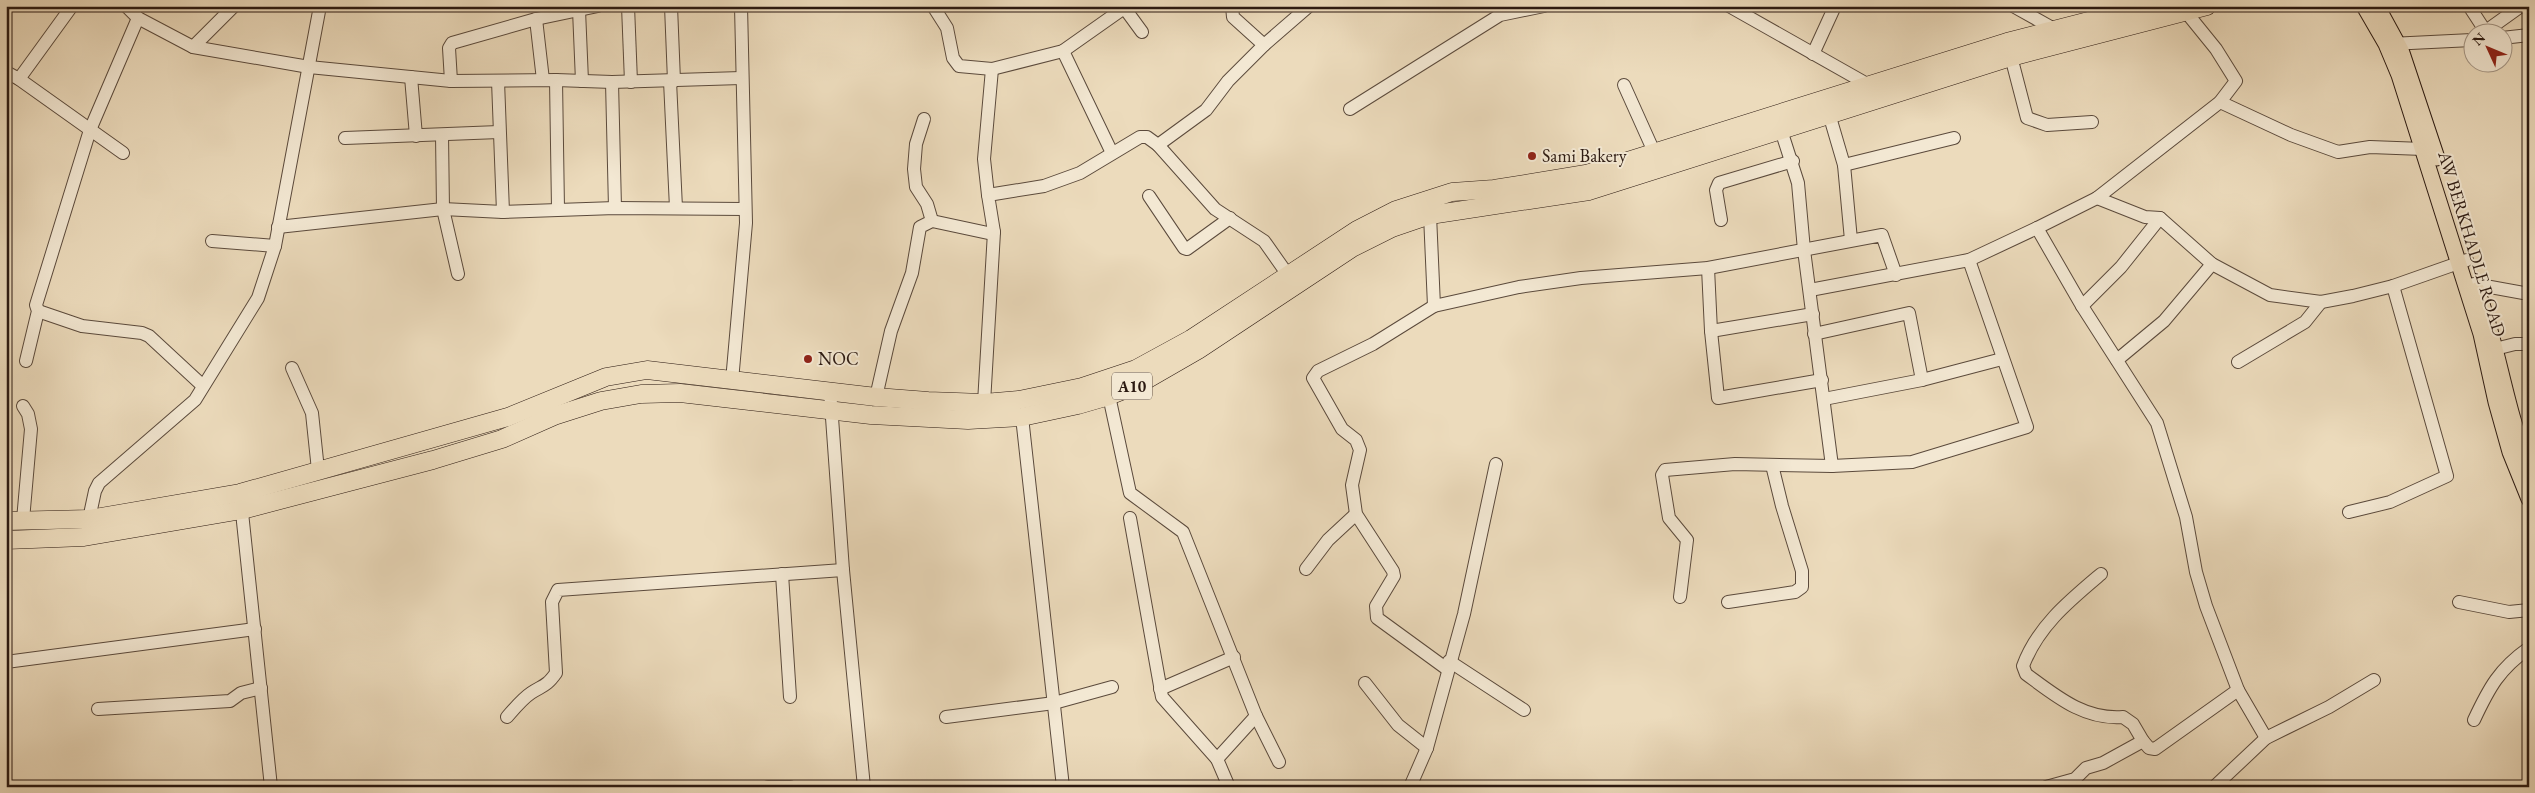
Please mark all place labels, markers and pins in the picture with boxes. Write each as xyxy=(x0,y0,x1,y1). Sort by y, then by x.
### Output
place label: Sami Bakery xyxy=(1542,144,1627,167)
marker: Sami Bakery xyxy=(1526,150,1538,162)
place label: NOC xyxy=(818,347,859,370)
marker: NOC xyxy=(802,353,814,365)

